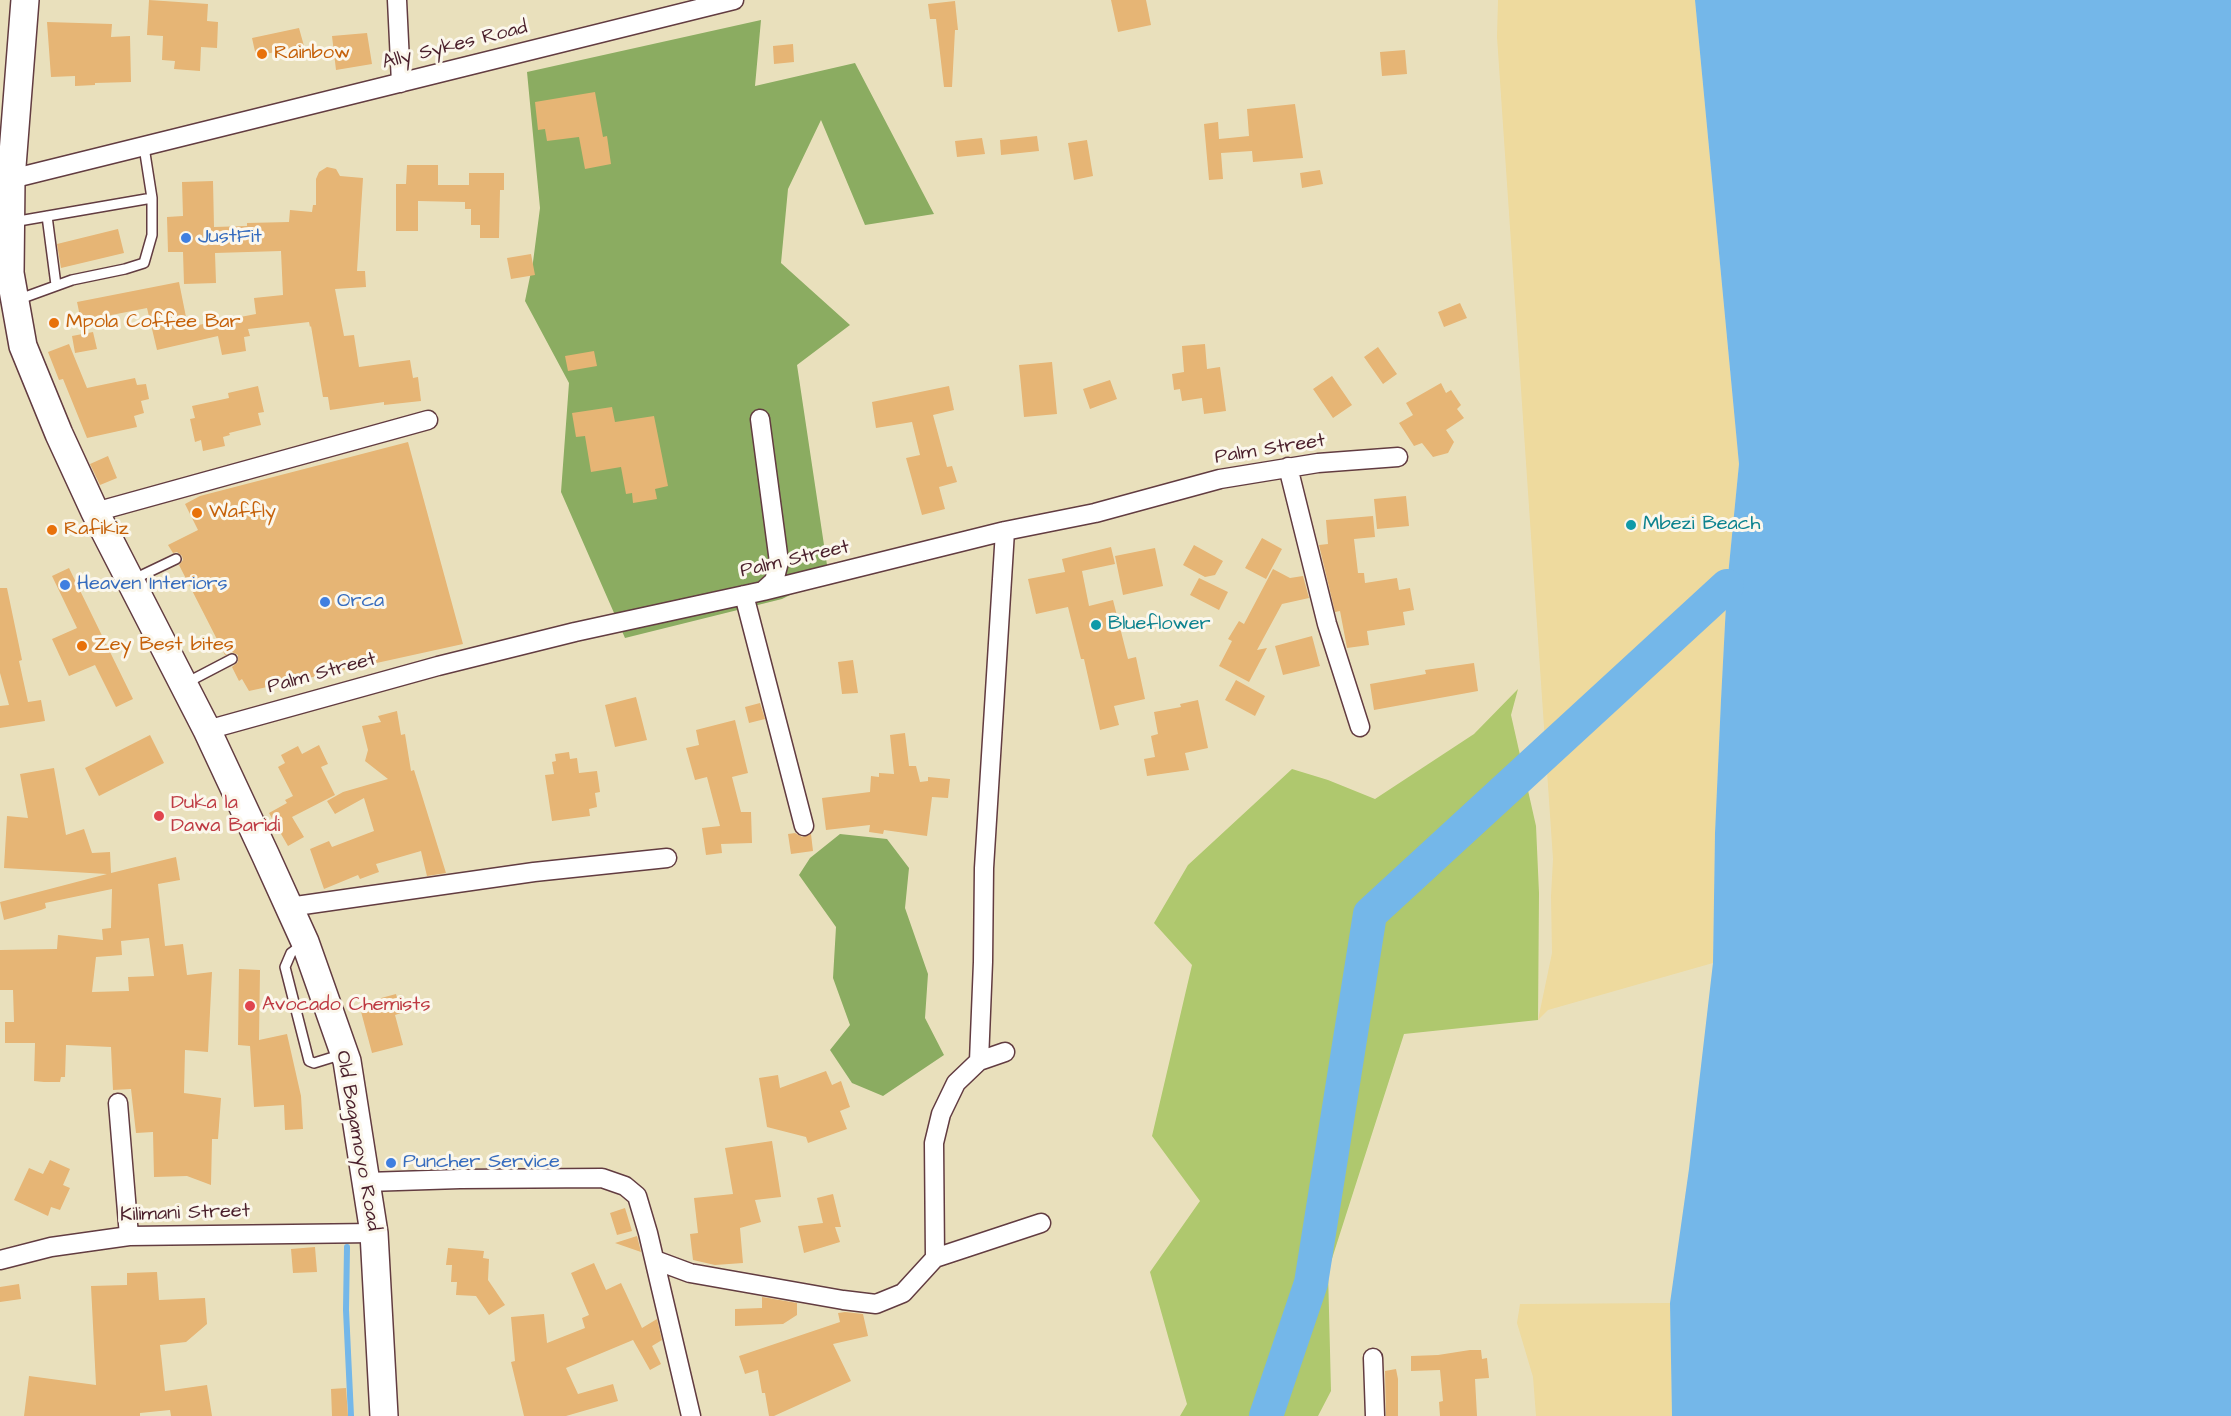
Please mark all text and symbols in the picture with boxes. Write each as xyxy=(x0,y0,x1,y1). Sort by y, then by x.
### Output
street label: Ally Sykes Road xyxy=(380,16,530,76)
place label: Rainbow xyxy=(274,42,350,66)
marker: Rainbow xyxy=(255,47,269,61)
place label: JustFit xyxy=(198,226,262,250)
marker: JustFit xyxy=(179,231,193,245)
place label: Mpola Coffee Bar xyxy=(66,311,240,335)
marker: Mpola Coffee Bar xyxy=(47,316,61,330)
street label: Palm Street xyxy=(1213,429,1327,471)
place label: Waffly xyxy=(209,501,276,525)
marker: Waffly xyxy=(190,506,204,520)
place label: Mbezi Beach xyxy=(1643,513,1760,537)
place label: Rafikiz xyxy=(64,518,129,542)
marker: Mbezi Beach xyxy=(1624,518,1638,532)
marker: Rafikiz xyxy=(45,523,59,537)
street label: Palm Street xyxy=(738,536,852,584)
place label: Heaven Interiors xyxy=(77,573,228,597)
marker: Heaven Interiors xyxy=(58,578,72,592)
place label: Orca xyxy=(337,590,384,614)
marker: Orca xyxy=(318,595,332,609)
place label: Blueflower xyxy=(1108,613,1211,637)
marker: Blueflower xyxy=(1089,618,1103,632)
place label: Zey Best bites xyxy=(94,634,234,658)
marker: Zey Best bites xyxy=(75,639,89,653)
street label: Palm Street xyxy=(265,648,379,700)
place label: Duka la Dawa Baridi xyxy=(171,792,280,839)
marker: Duka la Dawa Baridi xyxy=(152,809,166,823)
place label: Avocado Chemists xyxy=(262,994,430,1018)
marker: Avocado Chemists xyxy=(243,999,257,1013)
street label: Old Bagamoyo Road xyxy=(329,1049,385,1233)
place label: Puncher Service xyxy=(403,1151,560,1175)
marker: Puncher Service xyxy=(384,1156,398,1170)
street label: Kilimani Street xyxy=(120,1200,250,1228)

